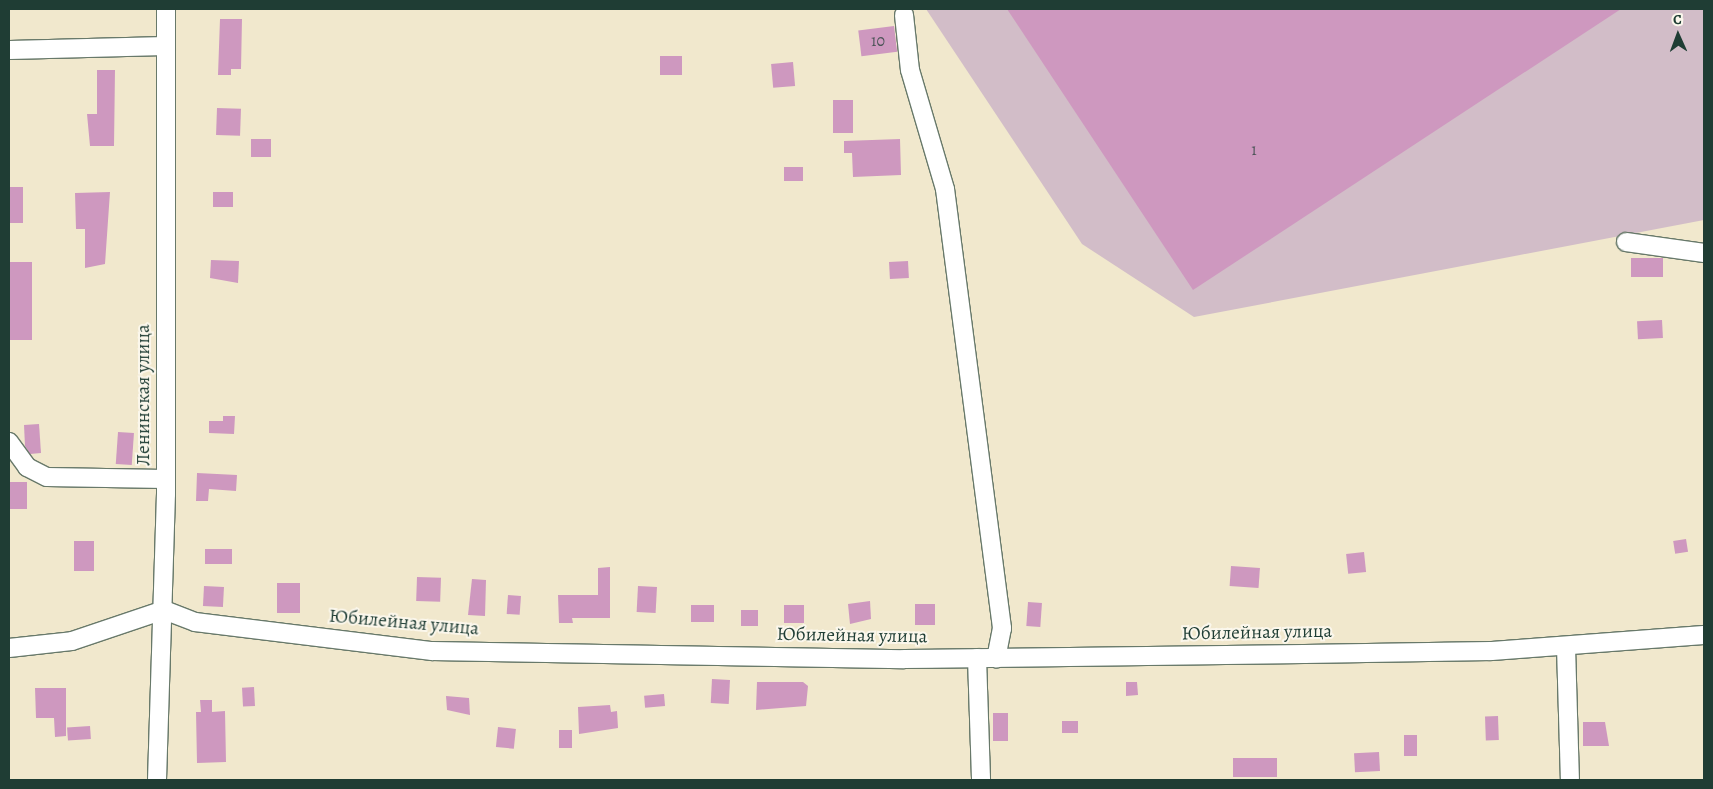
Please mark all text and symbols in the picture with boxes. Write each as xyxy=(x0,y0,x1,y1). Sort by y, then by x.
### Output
north arrow xyxy=(1653,10,1703,60)
text: С xyxy=(1673,10,1682,29)
house number: 10 xyxy=(871,31,885,51)
house number: 1 xyxy=(1251,140,1257,160)
street label: Ленинская улица xyxy=(133,324,155,466)
street label: Юбилейная улица xyxy=(328,605,480,641)
street label: Юбилейная улица xyxy=(1182,620,1332,646)
street label: Юбилейная улица xyxy=(777,623,927,649)

